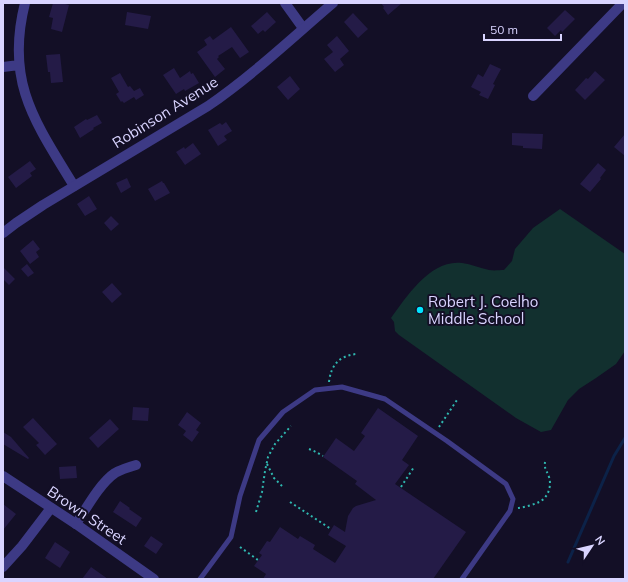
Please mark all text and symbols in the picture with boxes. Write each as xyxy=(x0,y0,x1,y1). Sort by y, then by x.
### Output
scale bar xyxy=(484,16,561,42)
text: 50 m xyxy=(490,22,518,37)
street label: Robinson Avenue xyxy=(109,72,221,152)
place label: Robert J. Coelho Middle School xyxy=(428,292,538,328)
marker: Robert J. Coelho Middle School xyxy=(415,305,425,315)
street label: Brown Street xyxy=(44,482,130,548)
north arrow xyxy=(572,526,612,566)
text: N xyxy=(592,533,608,548)

